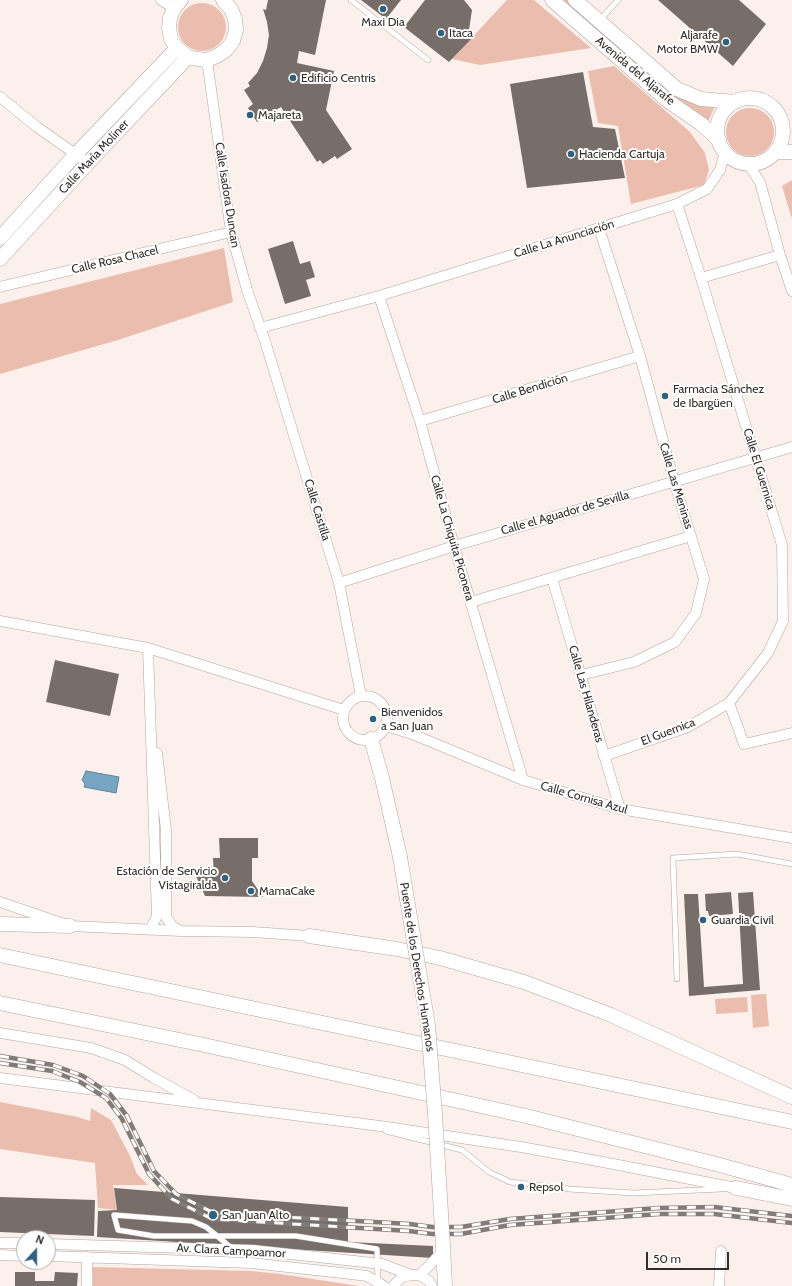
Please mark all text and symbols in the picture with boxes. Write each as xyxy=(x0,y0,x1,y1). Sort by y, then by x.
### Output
marker: Maxi Dia xyxy=(378,4,388,14)
place label: Maxi Dia xyxy=(361,15,405,29)
place label: Itaca xyxy=(449,26,473,40)
marker: Itaca xyxy=(436,28,446,38)
place label: Aljarafe Motor BMW xyxy=(657,28,718,56)
street label: Avenida del Aljarafe xyxy=(592,34,678,108)
marker: Aljarafe Motor BMW xyxy=(721,37,731,47)
place label: Edificio Centris xyxy=(301,71,376,85)
marker: Edificio Centris xyxy=(288,73,298,83)
place label: Majareta xyxy=(258,108,301,122)
marker: Majareta xyxy=(245,110,255,120)
street label: Calle María Moliner xyxy=(56,117,132,197)
street label: Calle Isadora Duncan xyxy=(212,141,242,249)
place label: Hacienda Cartuja xyxy=(579,147,665,161)
marker: Hacienda Cartuja xyxy=(566,149,576,159)
street label: Calle La Anunciación xyxy=(512,217,616,261)
street label: Calle Rosa Chacel xyxy=(70,243,160,277)
street label: Calle Bendición xyxy=(491,371,569,407)
place label: Farmacia Sánchez de Ibargüen xyxy=(673,382,764,410)
marker: Farmacia Sánchez de Ibargüen xyxy=(660,391,670,401)
street label: Calle El Guernica xyxy=(740,427,778,511)
street label: Calle Las Meninas xyxy=(656,441,696,531)
street label: Calle La Chiquita Piconera xyxy=(427,473,477,603)
street label: Calle Castilla xyxy=(301,477,333,543)
street label: Calle el Aguador de Sevilla xyxy=(499,488,631,538)
street label: Calle Las Hilanderas xyxy=(565,644,607,744)
place label: Bienvenidos a San Juan xyxy=(381,705,443,733)
marker: Bienvenidos a San Juan xyxy=(368,714,378,724)
street label: El Guernica xyxy=(639,715,697,749)
street label: Calle Cornisa Azul xyxy=(539,779,629,817)
place label: Estación de Servicio Vistagiralda xyxy=(116,864,217,892)
marker: Estación de Servicio Vistagiralda xyxy=(220,873,230,883)
street label: Puente de los Derechos Humanos xyxy=(396,881,438,1053)
place label: MamaCake xyxy=(259,884,315,898)
marker: MamaCake xyxy=(246,886,256,896)
place label: Guardia Civil xyxy=(711,913,774,927)
marker: Guardia Civil xyxy=(698,915,708,925)
place label: Repsol xyxy=(529,1180,563,1194)
marker: Repsol xyxy=(516,1182,526,1192)
place label: San Juan Alto xyxy=(222,1208,289,1222)
marker: San Juan Alto xyxy=(207,1209,219,1221)
north arrow xyxy=(16,1230,56,1270)
text: N xyxy=(34,1232,46,1248)
street label: Av. Clara Campoamor xyxy=(176,1241,286,1261)
scale bar xyxy=(648,1244,731,1270)
text: 50 m xyxy=(653,1251,681,1266)

